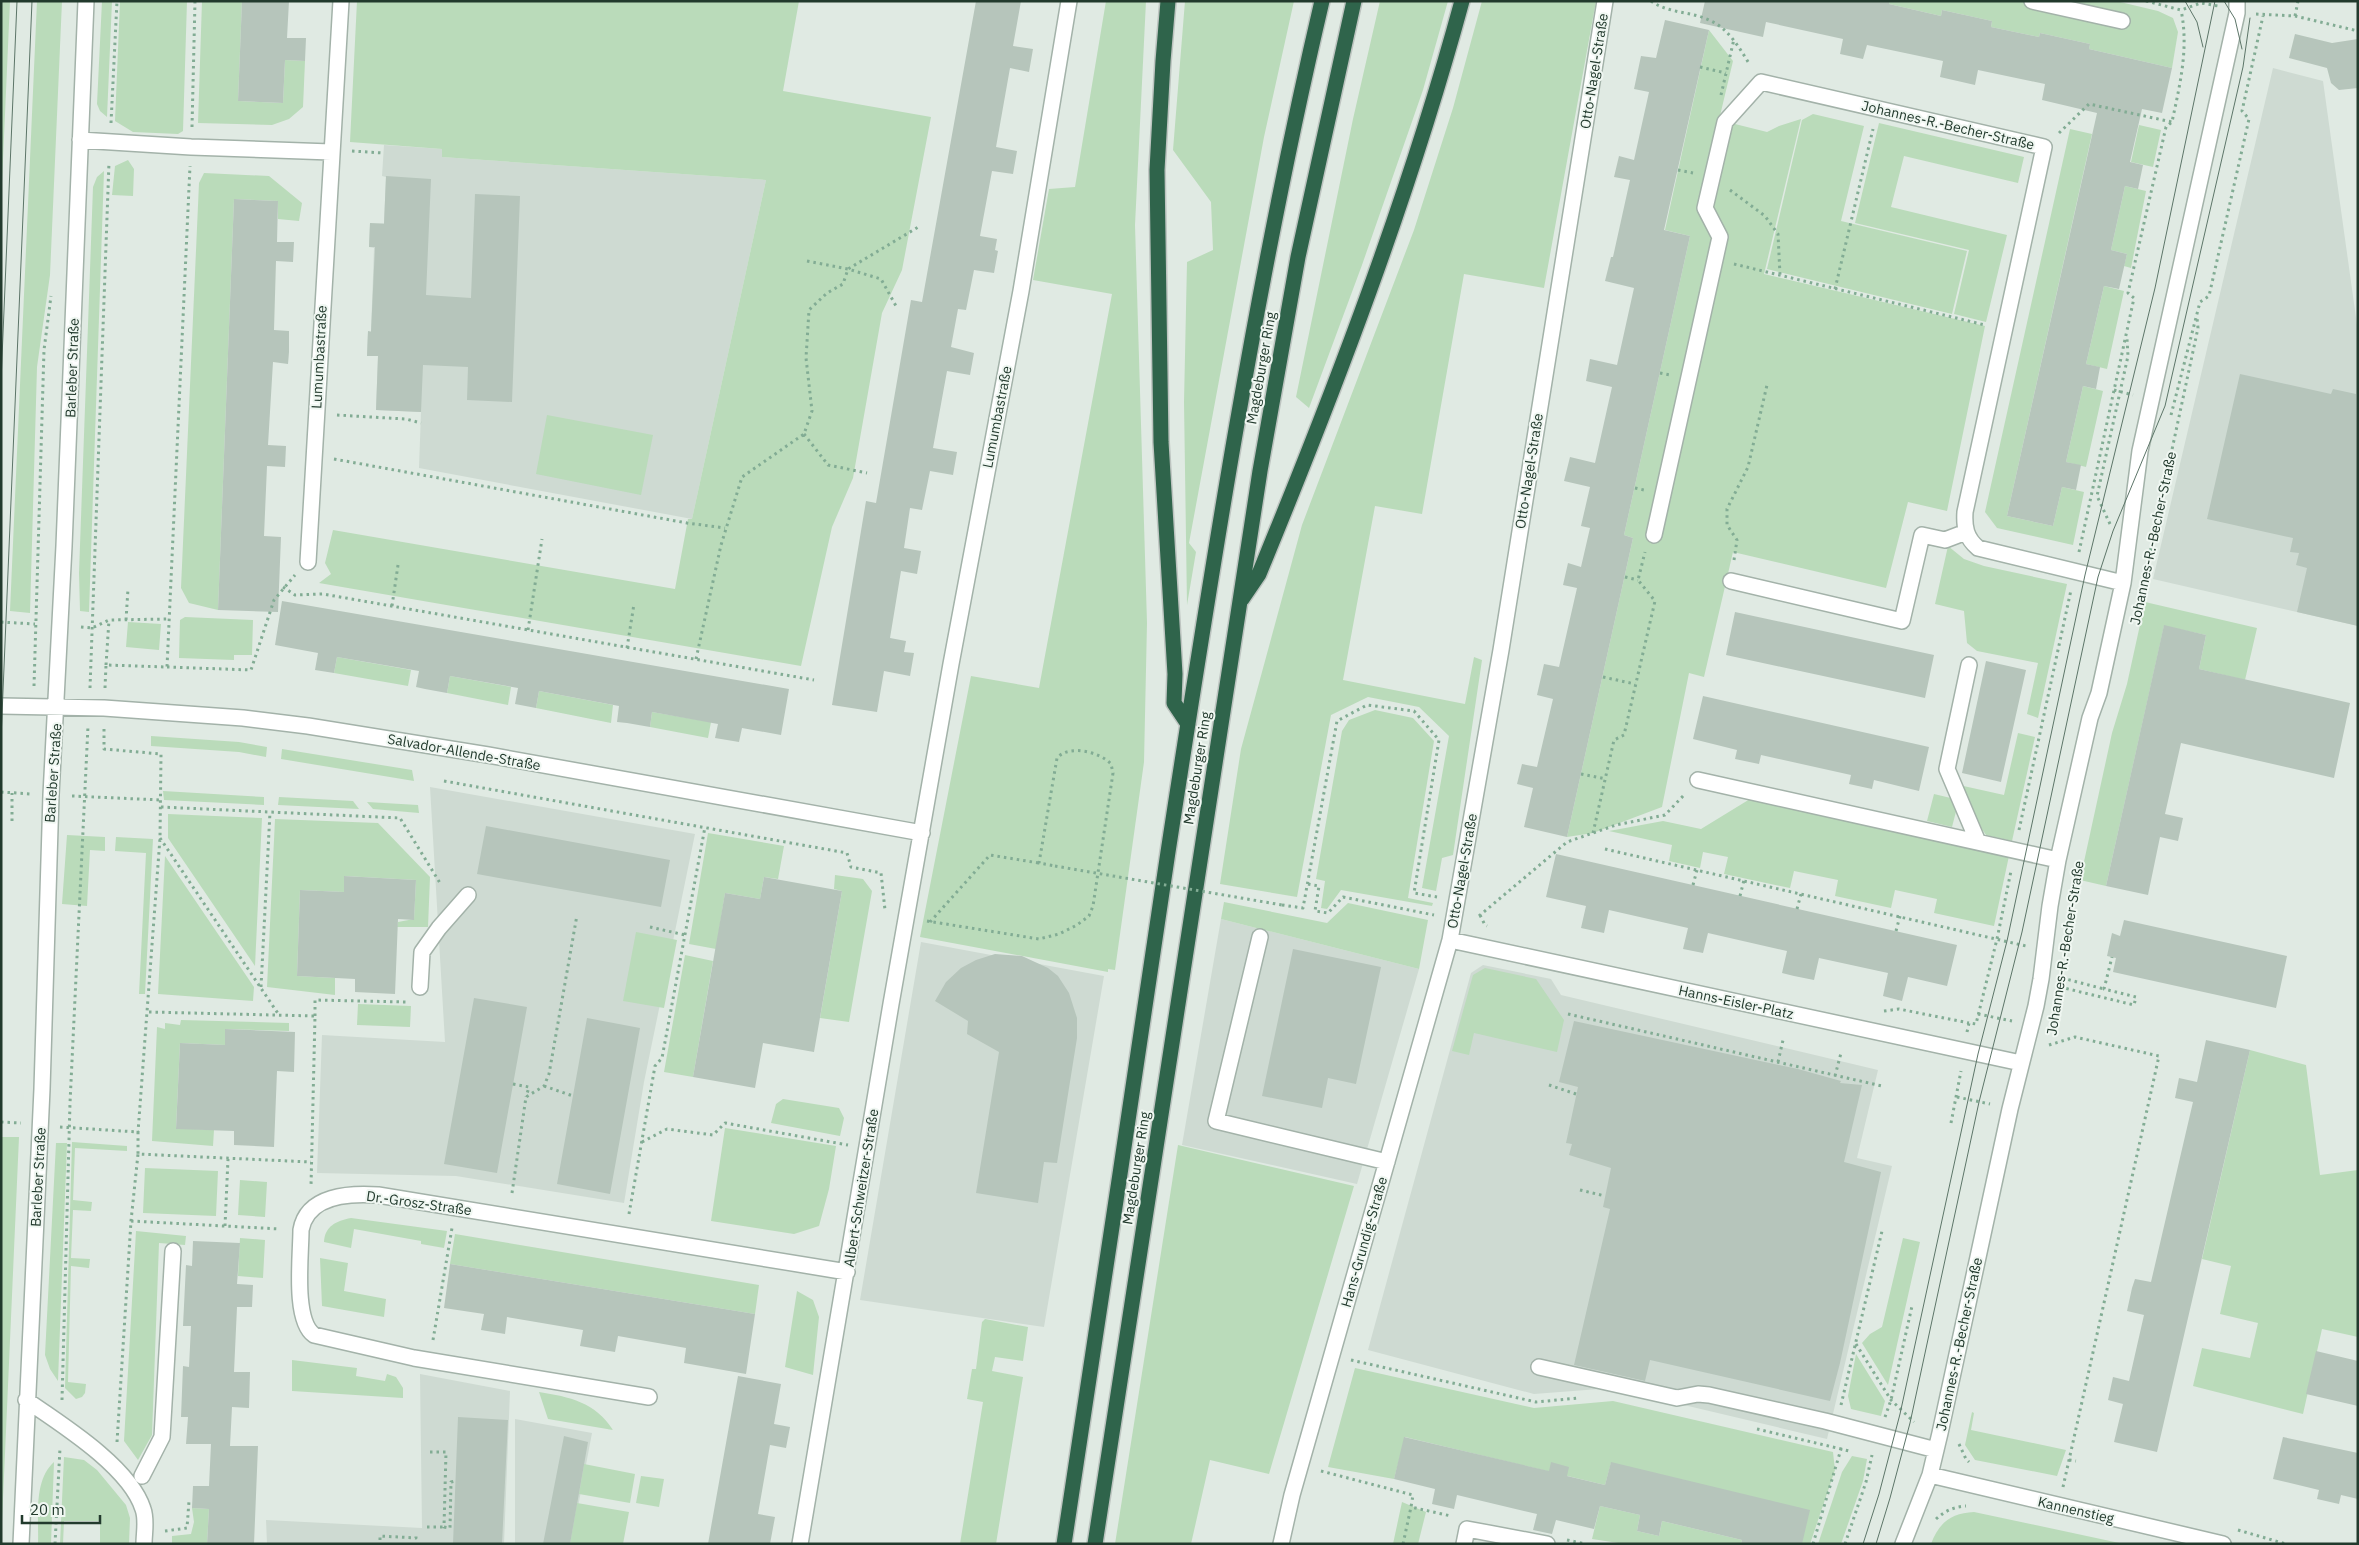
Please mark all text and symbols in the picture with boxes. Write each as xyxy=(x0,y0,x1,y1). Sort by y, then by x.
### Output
street label: Otto-Nagel-Straße xyxy=(1576,12,1612,130)
street label: Johannes-R.-Becher-Straße xyxy=(1860,96,2036,154)
street label: Lumumbastraße xyxy=(307,304,331,409)
street label: Magdeburger Ring xyxy=(1242,310,1280,426)
street label: Barleber Straße xyxy=(61,318,83,418)
street label: Lumumbastraße xyxy=(978,364,1016,470)
street label: Otto-Nagel-Straße xyxy=(1511,412,1547,530)
street label: Johannes-R.-Becher-Straße xyxy=(2126,449,2180,626)
street label: Magdeburger Ring xyxy=(1179,710,1215,826)
street label: Barleber Straße xyxy=(41,722,65,823)
street label: Salvador-Allende-Straße xyxy=(386,730,542,774)
street label: Otto-Nagel-Straße xyxy=(1443,812,1481,930)
street label: Johannes-R.-Becher-Straße xyxy=(2042,859,2088,1037)
street label: Hanns-Eisler-Platz xyxy=(1677,981,1796,1023)
street label: Albert-Schweitzer-Straße xyxy=(840,1107,882,1268)
street label: Magdeburger Ring xyxy=(1118,1110,1154,1226)
street label: Barleber Straße xyxy=(26,1126,50,1227)
street label: Hans-Grundig-Straße xyxy=(1337,1174,1391,1309)
street label: Dr.-Grosz-Straße xyxy=(365,1187,473,1219)
street label: Johannes-R.-Becher-Straße xyxy=(1932,1255,1986,1432)
scale bar xyxy=(22,1492,100,1524)
street label: Kannenstieg xyxy=(2036,1492,2117,1528)
text: 20 m xyxy=(30,1500,65,1519)

